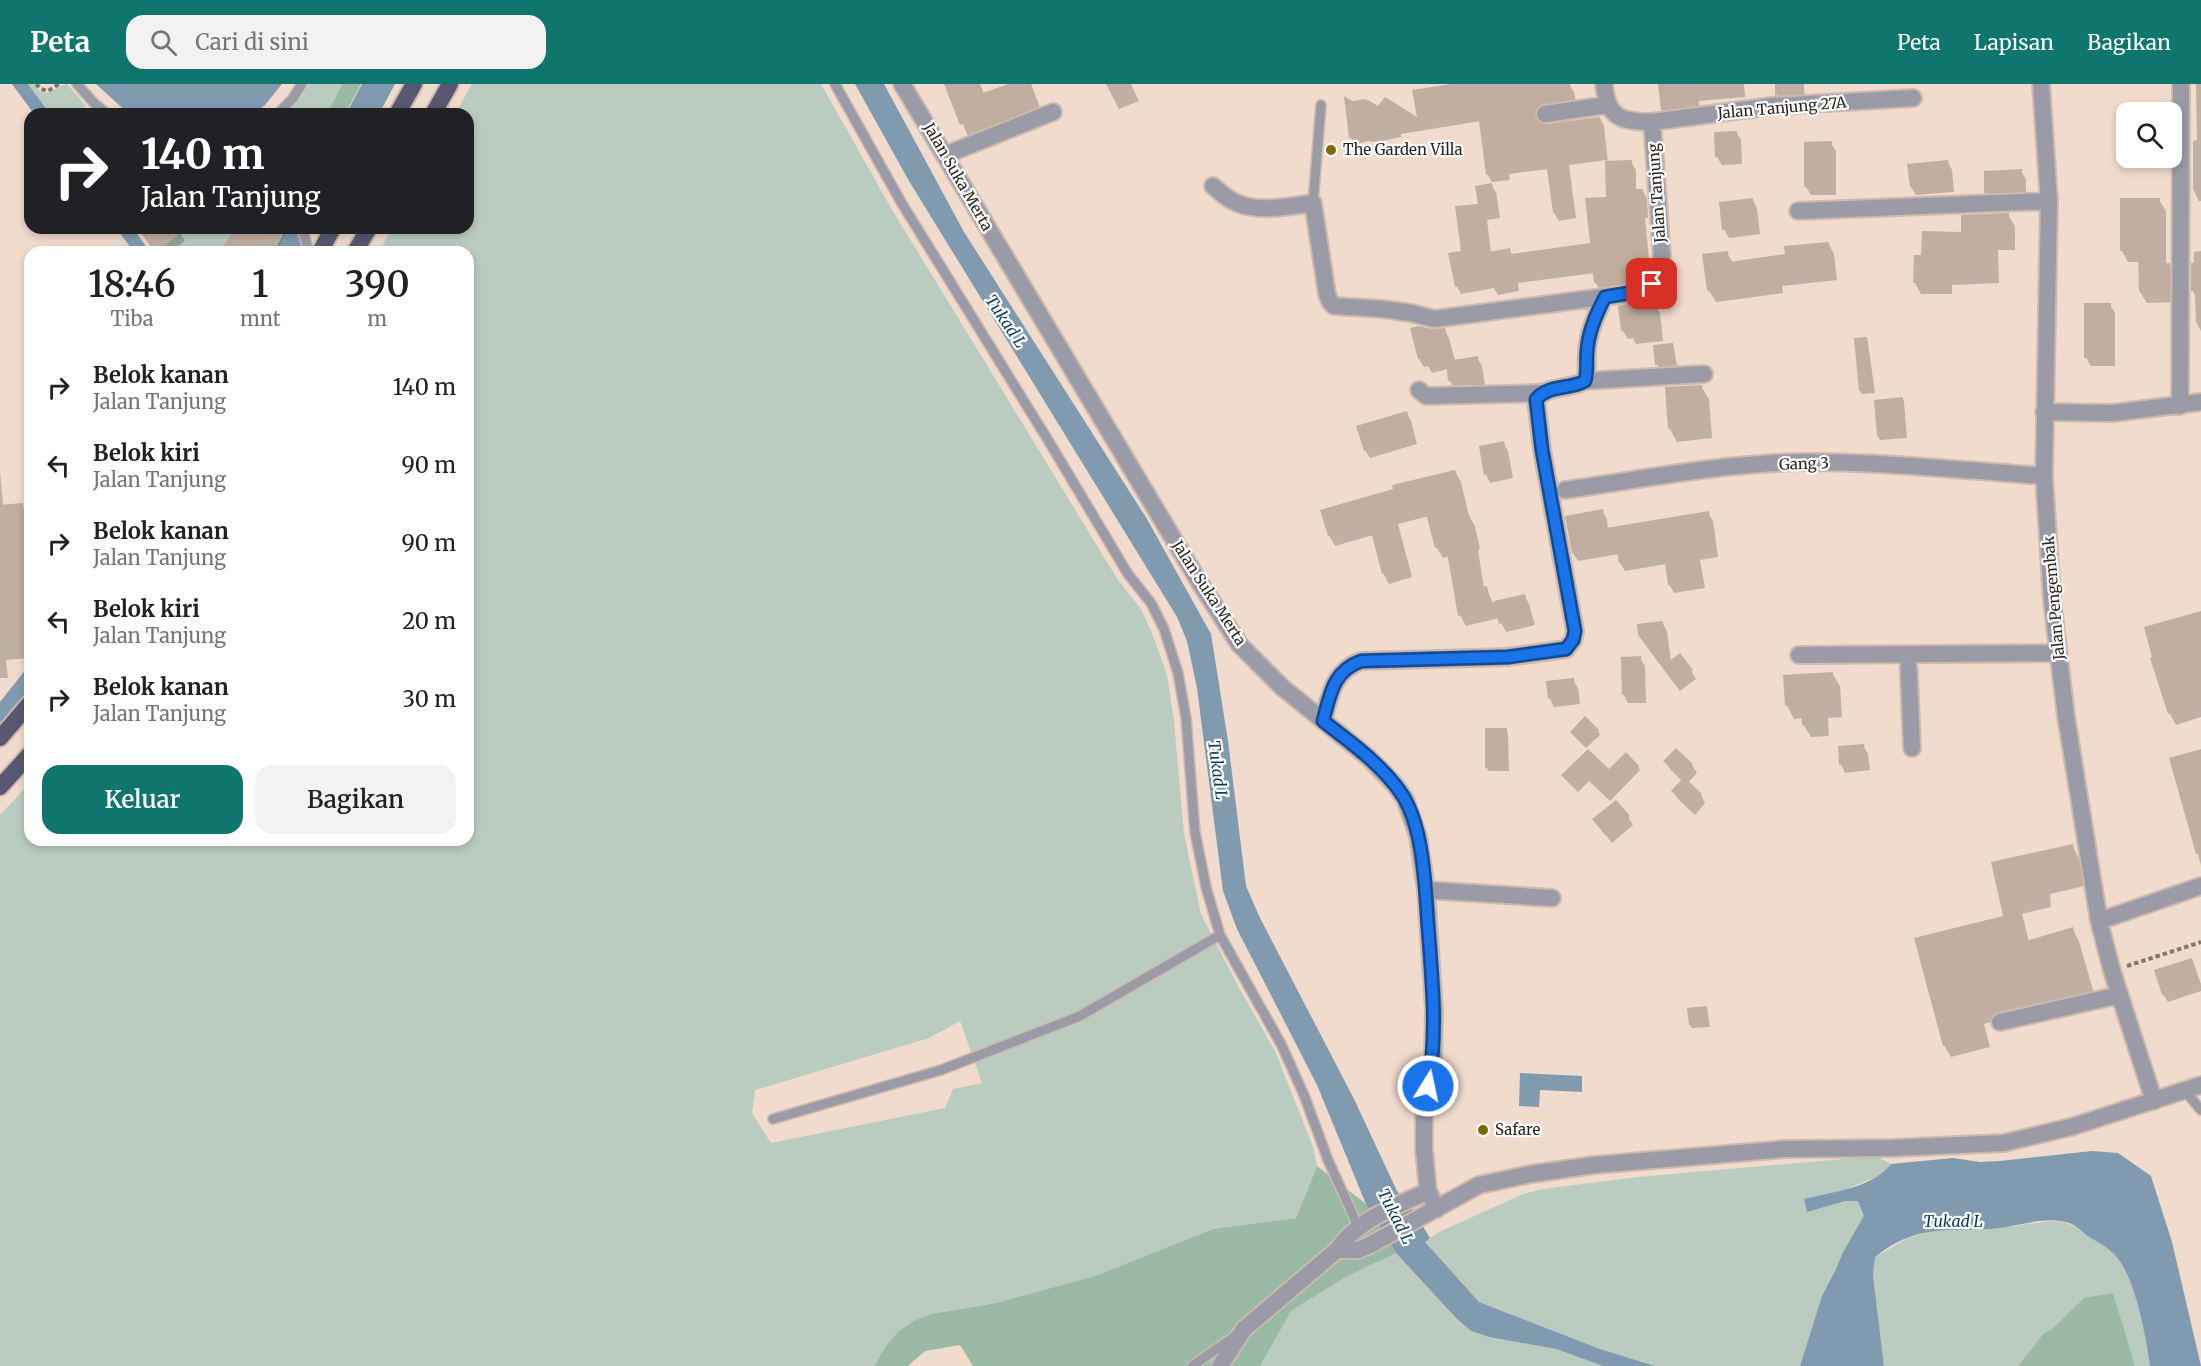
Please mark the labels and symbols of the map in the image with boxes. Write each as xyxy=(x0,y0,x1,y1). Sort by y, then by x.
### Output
street label: Jalan Tanjung 27A xyxy=(1716,92,1848,123)
street label: Jalan Suka Merta xyxy=(919,118,997,234)
place label: The Garden Villa xyxy=(1343,140,1462,159)
marker: The Garden Villa xyxy=(1324,143,1338,157)
street label: Jalan Tanjung xyxy=(1644,143,1670,244)
pin xyxy=(1626,258,1677,309)
water label: Tukad L xyxy=(981,291,1031,351)
street label: Gang 3 xyxy=(1779,453,1829,474)
street label: Jalan Pengembak xyxy=(2039,535,2068,662)
street label: Jalan Suka Merta xyxy=(1168,536,1251,649)
water label: Tukad L xyxy=(1204,739,1232,801)
position arrow xyxy=(1396,1054,1460,1118)
place label: Safare xyxy=(1495,1120,1540,1139)
marker: Safare xyxy=(1476,1123,1490,1137)
water label: Tukad L xyxy=(1374,1185,1418,1247)
water label: Tukad L xyxy=(1923,1211,1983,1231)

